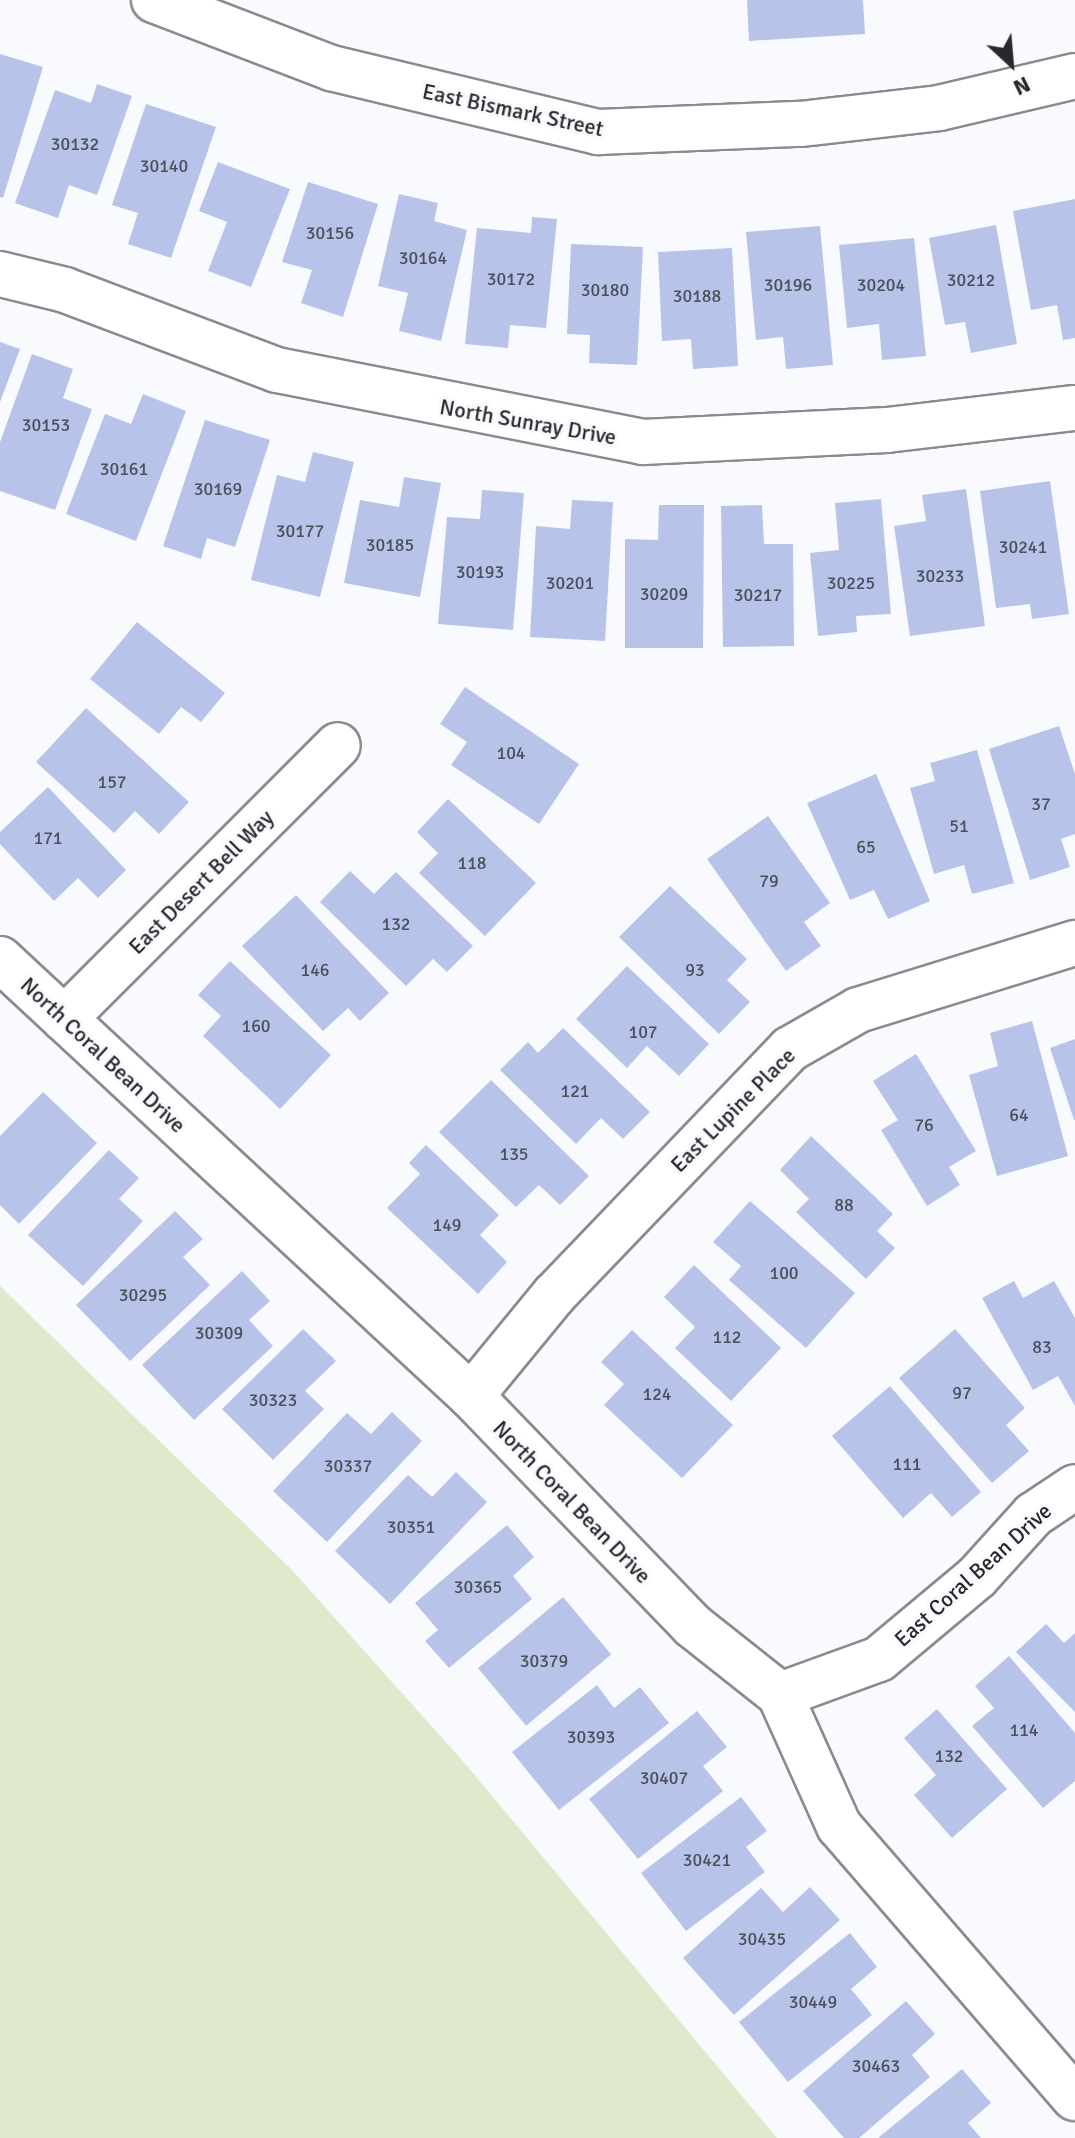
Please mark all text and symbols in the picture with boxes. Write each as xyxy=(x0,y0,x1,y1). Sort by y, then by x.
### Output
north arrow xyxy=(971,24,1051,104)
text: N xyxy=(1009,71,1035,102)
street label: East Bismark Street xyxy=(420,78,606,142)
house number: 30132 xyxy=(51,133,99,155)
house number: 30140 xyxy=(140,155,188,177)
house number: 30156 xyxy=(306,222,354,244)
house number: 30164 xyxy=(399,247,447,269)
house number: 30172 xyxy=(487,268,535,290)
house number: 30212 xyxy=(947,269,995,291)
house number: 30196 xyxy=(764,274,812,296)
house number: 30204 xyxy=(857,274,905,296)
house number: 30180 xyxy=(581,279,629,301)
house number: 30188 xyxy=(673,285,721,307)
street label: North Sunray Drive xyxy=(438,393,618,451)
house number: 30153 xyxy=(22,414,70,436)
house number: 30161 xyxy=(100,458,148,480)
house number: 30169 xyxy=(194,478,242,500)
house number: 30177 xyxy=(276,520,324,542)
house number: 30185 xyxy=(366,534,414,556)
house number: 30241 xyxy=(999,536,1047,558)
house number: 30193 xyxy=(456,561,504,583)
house number: 30233 xyxy=(916,565,964,587)
house number: 30201 xyxy=(546,572,594,594)
house number: 30225 xyxy=(827,572,875,594)
house number: 30209 xyxy=(640,583,688,605)
house number: 30217 xyxy=(734,584,782,606)
house number: 104 xyxy=(496,742,526,764)
house number: 157 xyxy=(97,771,127,793)
house number: 37 xyxy=(1031,793,1051,815)
street label: East Desert Bell Way xyxy=(123,804,279,960)
house number: 51 xyxy=(949,815,969,837)
house number: 171 xyxy=(33,827,63,849)
house number: 65 xyxy=(856,836,876,858)
house number: 118 xyxy=(457,852,487,874)
house number: 79 xyxy=(759,870,779,892)
house number: 132 xyxy=(381,913,411,935)
house number: 146 xyxy=(300,959,330,981)
house number: 93 xyxy=(685,959,705,981)
street label: North Coral Bean Drive xyxy=(15,972,191,1138)
house number: 160 xyxy=(241,1015,271,1037)
house number: 107 xyxy=(628,1021,658,1043)
street label: East Lupine Place xyxy=(665,1042,801,1178)
house number: 121 xyxy=(560,1080,590,1102)
house number: 64 xyxy=(1009,1104,1029,1126)
house number: 76 xyxy=(914,1114,934,1136)
house number: 135 xyxy=(499,1143,529,1165)
house number: 88 xyxy=(834,1194,854,1216)
house number: 149 xyxy=(432,1214,462,1236)
house number: 100 xyxy=(769,1262,799,1284)
house number: 30295 xyxy=(119,1284,167,1306)
house number: 30309 xyxy=(195,1322,243,1344)
house number: 112 xyxy=(712,1326,742,1348)
house number: 83 xyxy=(1032,1336,1052,1358)
house number: 97 xyxy=(952,1382,972,1404)
house number: 124 xyxy=(642,1383,672,1405)
house number: 30323 xyxy=(249,1389,297,1411)
street label: North Coral Bean Drive xyxy=(488,1415,656,1589)
house number: 111 xyxy=(892,1453,922,1475)
house number: 30337 xyxy=(324,1455,372,1477)
street label: East Coral Bean Drive xyxy=(889,1498,1057,1652)
house number: 30351 xyxy=(387,1516,435,1538)
house number: 30365 xyxy=(454,1576,502,1598)
house number: 30379 xyxy=(520,1650,568,1672)
house number: 114 xyxy=(1009,1719,1039,1741)
house number: 30393 xyxy=(567,1726,615,1748)
house number: 132 xyxy=(934,1745,964,1767)
house number: 30407 xyxy=(640,1767,688,1789)
house number: 30421 xyxy=(683,1849,731,1871)
house number: 30435 xyxy=(738,1928,786,1950)
house number: 30449 xyxy=(789,1991,837,2013)
house number: 30463 xyxy=(852,2055,900,2077)

